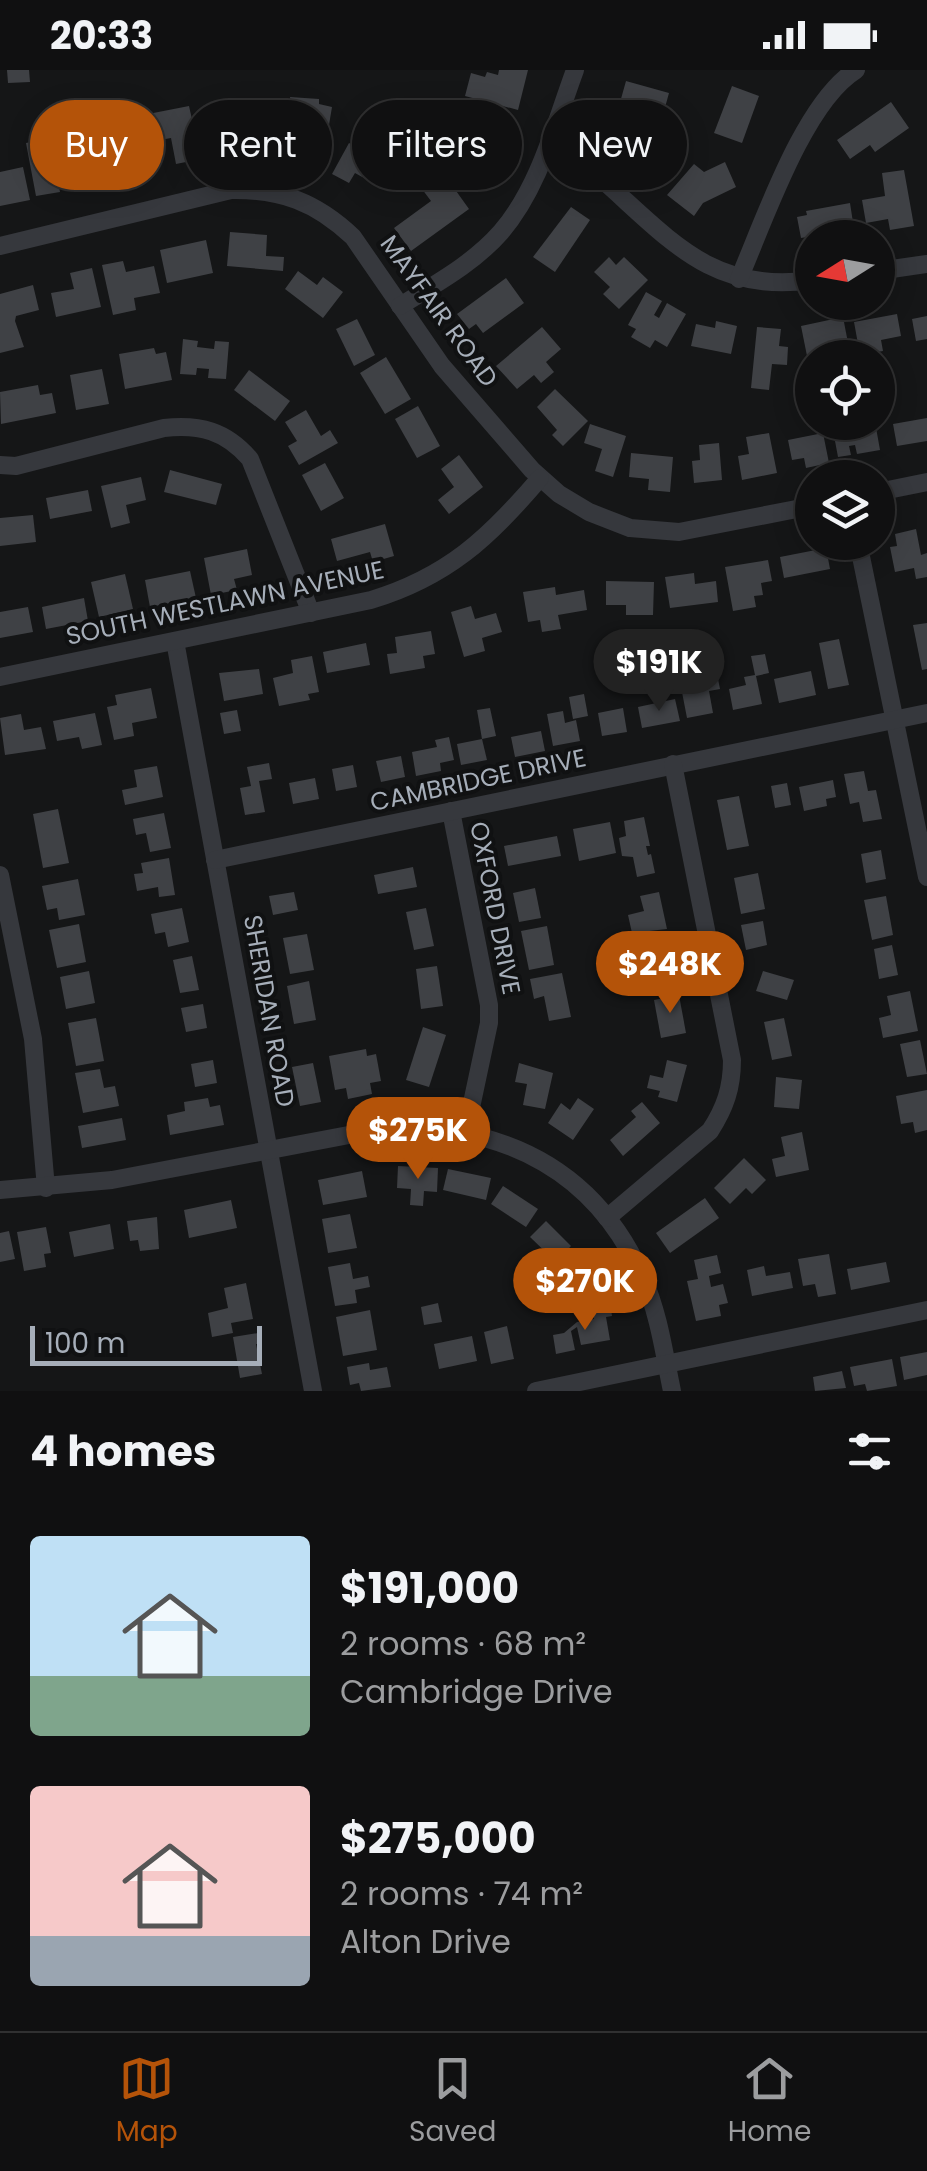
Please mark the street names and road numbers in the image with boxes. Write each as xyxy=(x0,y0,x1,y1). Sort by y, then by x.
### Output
street label: MAYFAIR ROAD xyxy=(372,228,506,394)
street label: SOUTH WESTLAWN AVENUE xyxy=(63,552,387,654)
street label: CAMBRIDGE DRIVE xyxy=(367,740,589,820)
street label: OXFORD DRIVE xyxy=(461,818,529,998)
street label: SHERIDAN ROAD xyxy=(235,912,303,1110)

